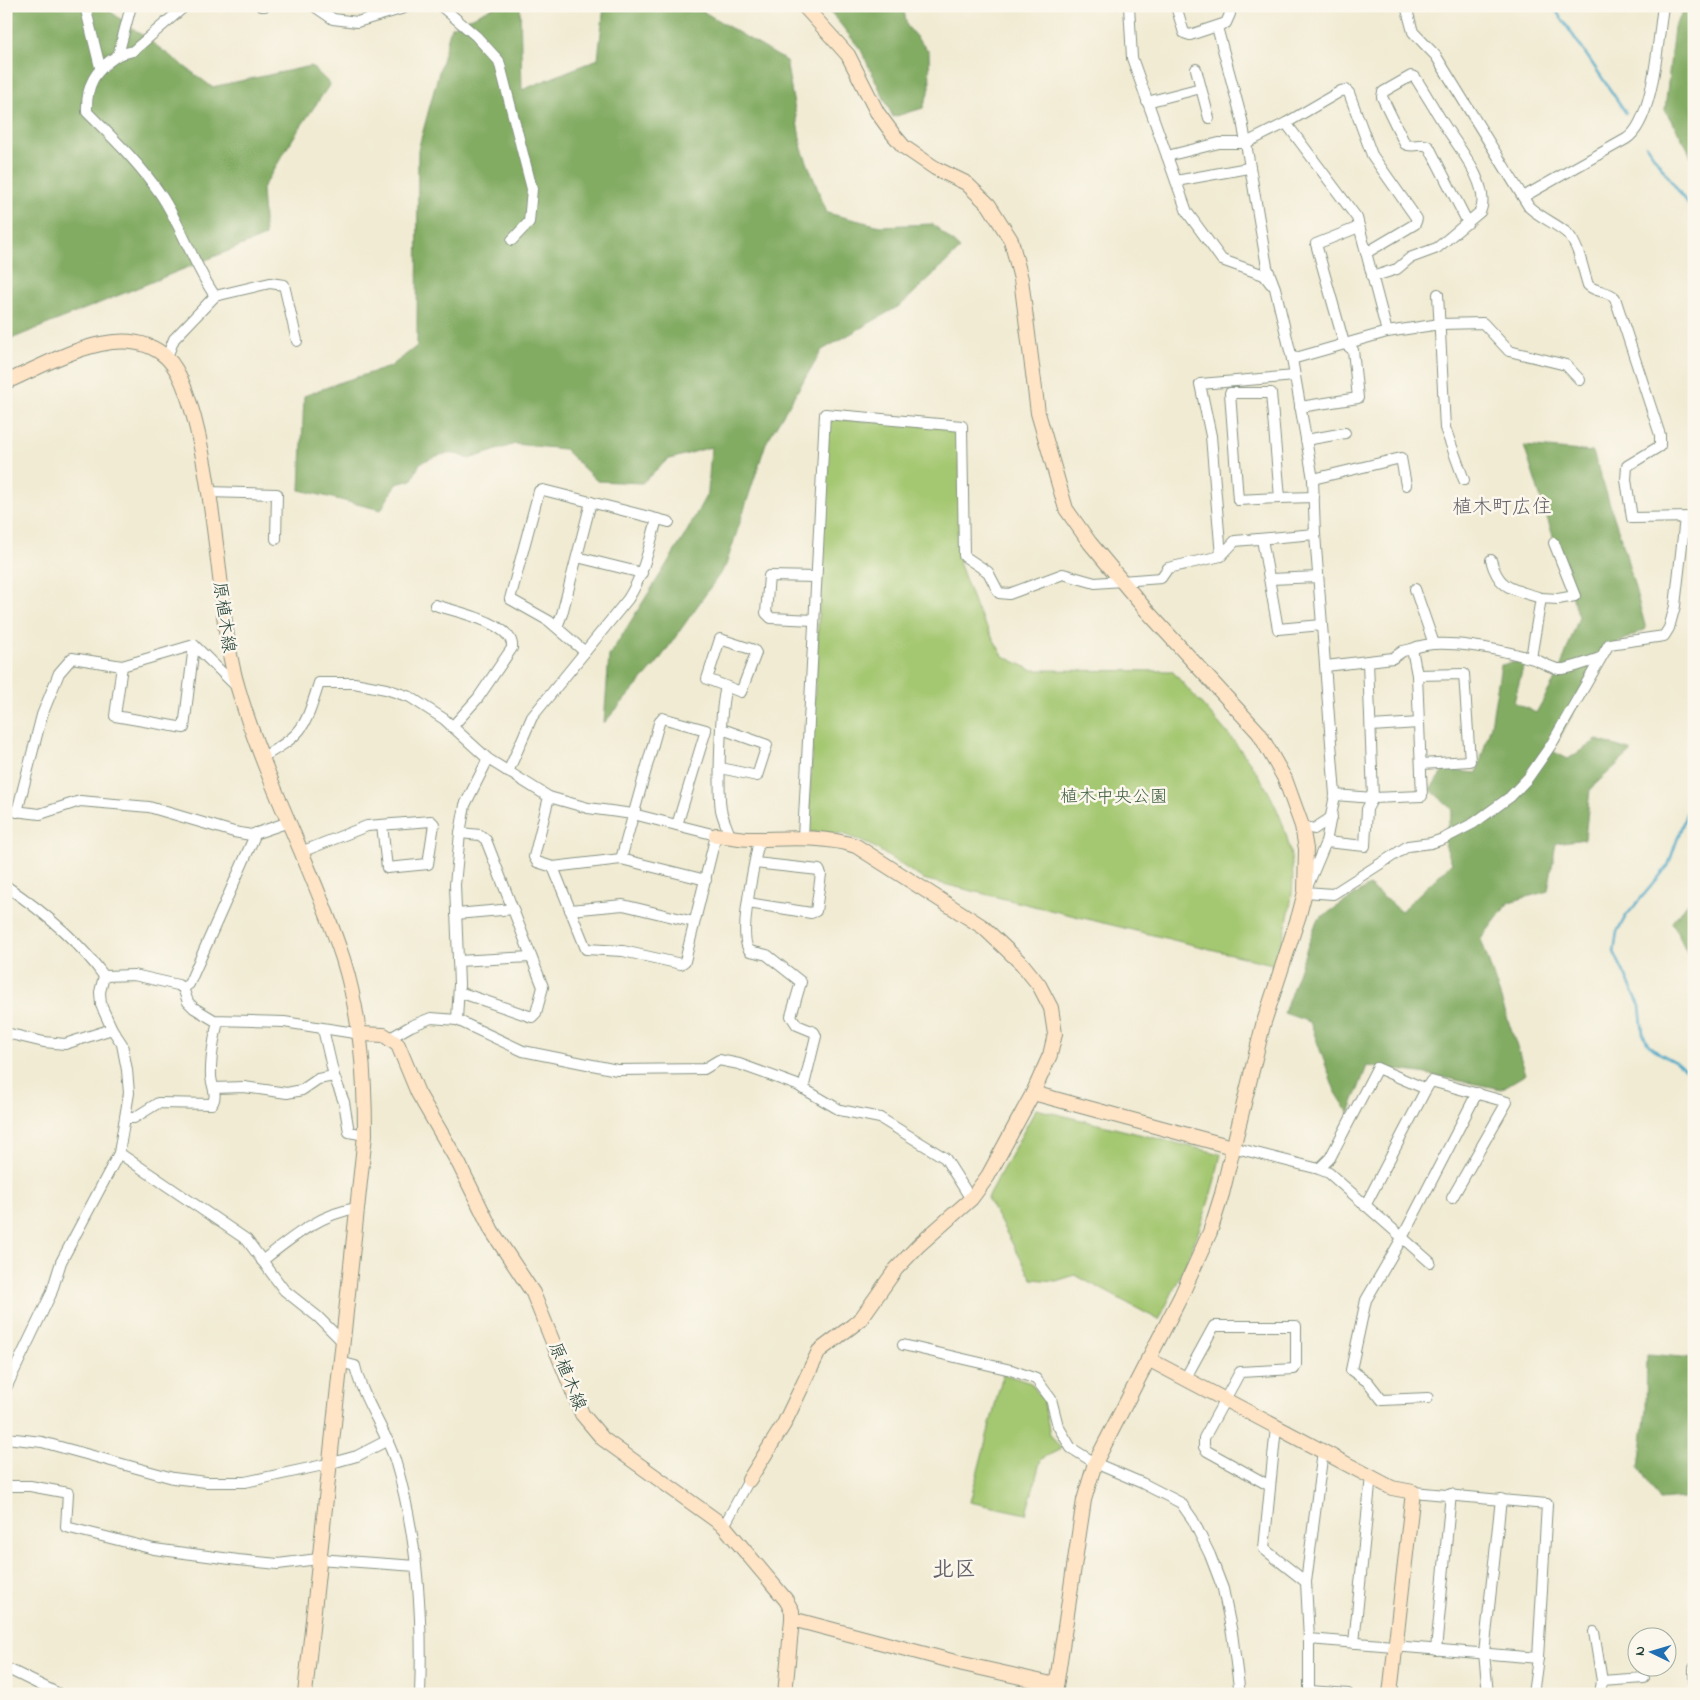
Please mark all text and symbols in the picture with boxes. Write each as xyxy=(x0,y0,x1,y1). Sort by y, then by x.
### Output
district label: 植木町広住 xyxy=(1452,494,1552,523)
street label: 原植木線 xyxy=(205,580,241,655)
park label: 植木中央公園 xyxy=(1060,785,1168,811)
street label: 原植木線 xyxy=(541,1339,592,1415)
district label: 北区 xyxy=(932,1555,976,1587)
north arrow xyxy=(1628,1628,1678,1678)
text: N xyxy=(1630,1645,1651,1657)

